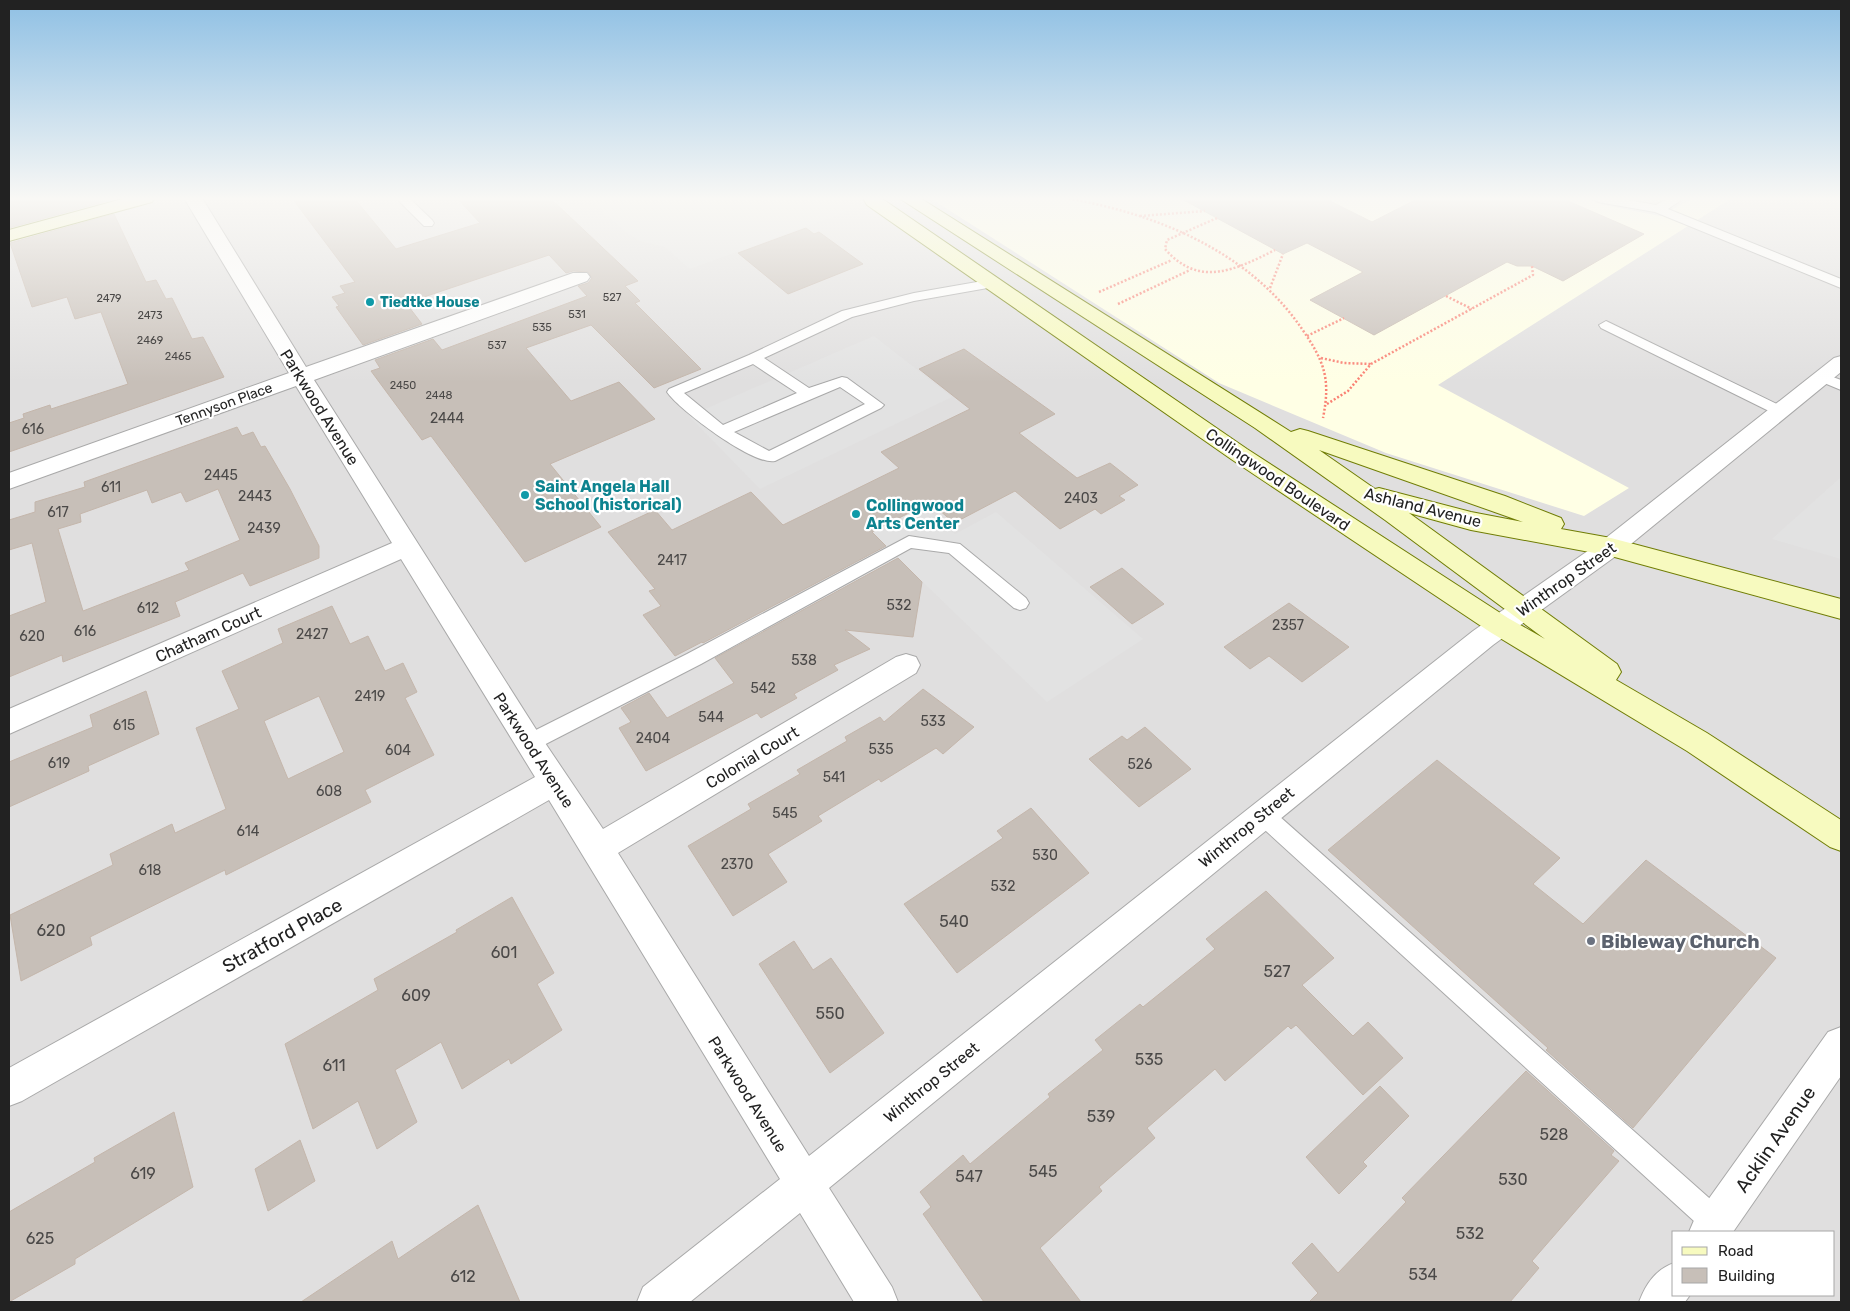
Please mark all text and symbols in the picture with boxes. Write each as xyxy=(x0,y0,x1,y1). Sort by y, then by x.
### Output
house number: 527 xyxy=(603,291,622,304)
house number: 2479 xyxy=(96,292,122,305)
place label: Tiedtke House xyxy=(380,294,480,311)
marker: Tiedtke House xyxy=(364,296,376,308)
house number: 531 xyxy=(568,308,586,321)
house number: 2473 xyxy=(137,309,163,322)
house number: 535 xyxy=(532,321,552,334)
house number: 2469 xyxy=(137,334,163,347)
house number: 537 xyxy=(488,339,507,352)
street label: Parkwood Avenue xyxy=(276,346,363,469)
house number: 2465 xyxy=(165,350,192,363)
street label: Tennyson Place xyxy=(174,379,275,430)
house number: 2450 xyxy=(390,379,416,392)
house number: 2448 xyxy=(425,389,453,402)
house number: 2444 xyxy=(430,410,464,427)
house number: 616 xyxy=(22,421,44,438)
street label: Collingwood Boulevard xyxy=(1202,424,1354,535)
house number: 2445 xyxy=(204,467,238,484)
place label: Saint Angela Hall School (historical) xyxy=(535,477,682,514)
house number: 611 xyxy=(101,479,121,496)
street label: Ashland Avenue xyxy=(1362,484,1483,531)
house number: 2443 xyxy=(238,488,272,505)
marker: Saint Angela Hall School (historical) xyxy=(519,489,531,501)
house number: 2403 xyxy=(1064,490,1098,507)
place label: Collingwood Arts Center xyxy=(866,496,964,533)
house number: 617 xyxy=(47,504,69,521)
marker: Collingwood Arts Center xyxy=(850,508,862,520)
house number: 2439 xyxy=(247,520,281,537)
street label: Winthrop Street xyxy=(1513,538,1620,621)
house number: 2417 xyxy=(657,552,687,569)
house number: 532 xyxy=(887,597,911,614)
house number: 612 xyxy=(137,600,159,617)
street label: Chatham Court xyxy=(152,603,264,666)
house number: 2357 xyxy=(1272,617,1304,634)
house number: 616 xyxy=(74,623,96,640)
house number: 2427 xyxy=(296,626,328,643)
house number: 620 xyxy=(19,628,45,645)
house number: 538 xyxy=(791,652,817,669)
house number: 542 xyxy=(750,680,776,697)
house number: 2419 xyxy=(355,688,385,705)
street label: Parkwood Avenue xyxy=(489,689,578,811)
house number: 544 xyxy=(698,709,724,726)
house number: 533 xyxy=(920,713,946,730)
house number: 615 xyxy=(113,717,135,734)
street label: Colonial Court xyxy=(702,722,802,793)
house number: 2404 xyxy=(636,730,670,747)
house number: 535 xyxy=(868,741,894,758)
house number: 604 xyxy=(385,742,411,759)
house number: 619 xyxy=(48,755,70,772)
house number: 526 xyxy=(1128,756,1152,773)
house number: 541 xyxy=(823,769,845,786)
house number: 608 xyxy=(316,783,342,800)
street label: Winthrop Street xyxy=(1195,783,1298,872)
house number: 545 xyxy=(772,805,798,822)
house number: 614 xyxy=(237,823,260,840)
house number: 530 xyxy=(1032,847,1058,864)
house number: 2370 xyxy=(721,856,753,873)
house number: 618 xyxy=(138,862,162,879)
house number: 532 xyxy=(991,878,1015,895)
street label: Stratford Place xyxy=(218,893,346,978)
house number: 540 xyxy=(939,912,969,931)
house number: 620 xyxy=(36,921,66,940)
place label: Bibleway Church xyxy=(1601,930,1760,953)
marker: Bibleway Church xyxy=(1585,935,1597,947)
house number: 601 xyxy=(491,943,517,962)
house number: 527 xyxy=(1263,962,1291,981)
house number: 609 xyxy=(401,986,431,1005)
house number: 550 xyxy=(815,1004,845,1023)
street label: Parkwood Avenue xyxy=(704,1033,791,1156)
street label: Winthrop Street xyxy=(880,1038,983,1127)
house number: 535 xyxy=(1135,1050,1163,1069)
house number: 611 xyxy=(323,1056,345,1075)
street label: Acklin Avenue xyxy=(1730,1082,1820,1197)
house number: 539 xyxy=(1087,1107,1115,1126)
house number: 528 xyxy=(1539,1125,1569,1144)
house number: 545 xyxy=(1029,1162,1057,1181)
house number: 619 xyxy=(130,1164,156,1183)
house number: 547 xyxy=(955,1167,983,1186)
house number: 530 xyxy=(1498,1170,1528,1189)
house number: 532 xyxy=(1456,1224,1484,1243)
house number: 625 xyxy=(26,1229,54,1248)
legend xyxy=(1672,1231,1835,1296)
text: Road xyxy=(1718,1242,1754,1260)
house number: 534 xyxy=(1408,1265,1438,1284)
house number: 612 xyxy=(450,1267,476,1286)
text: Building xyxy=(1718,1267,1775,1285)

